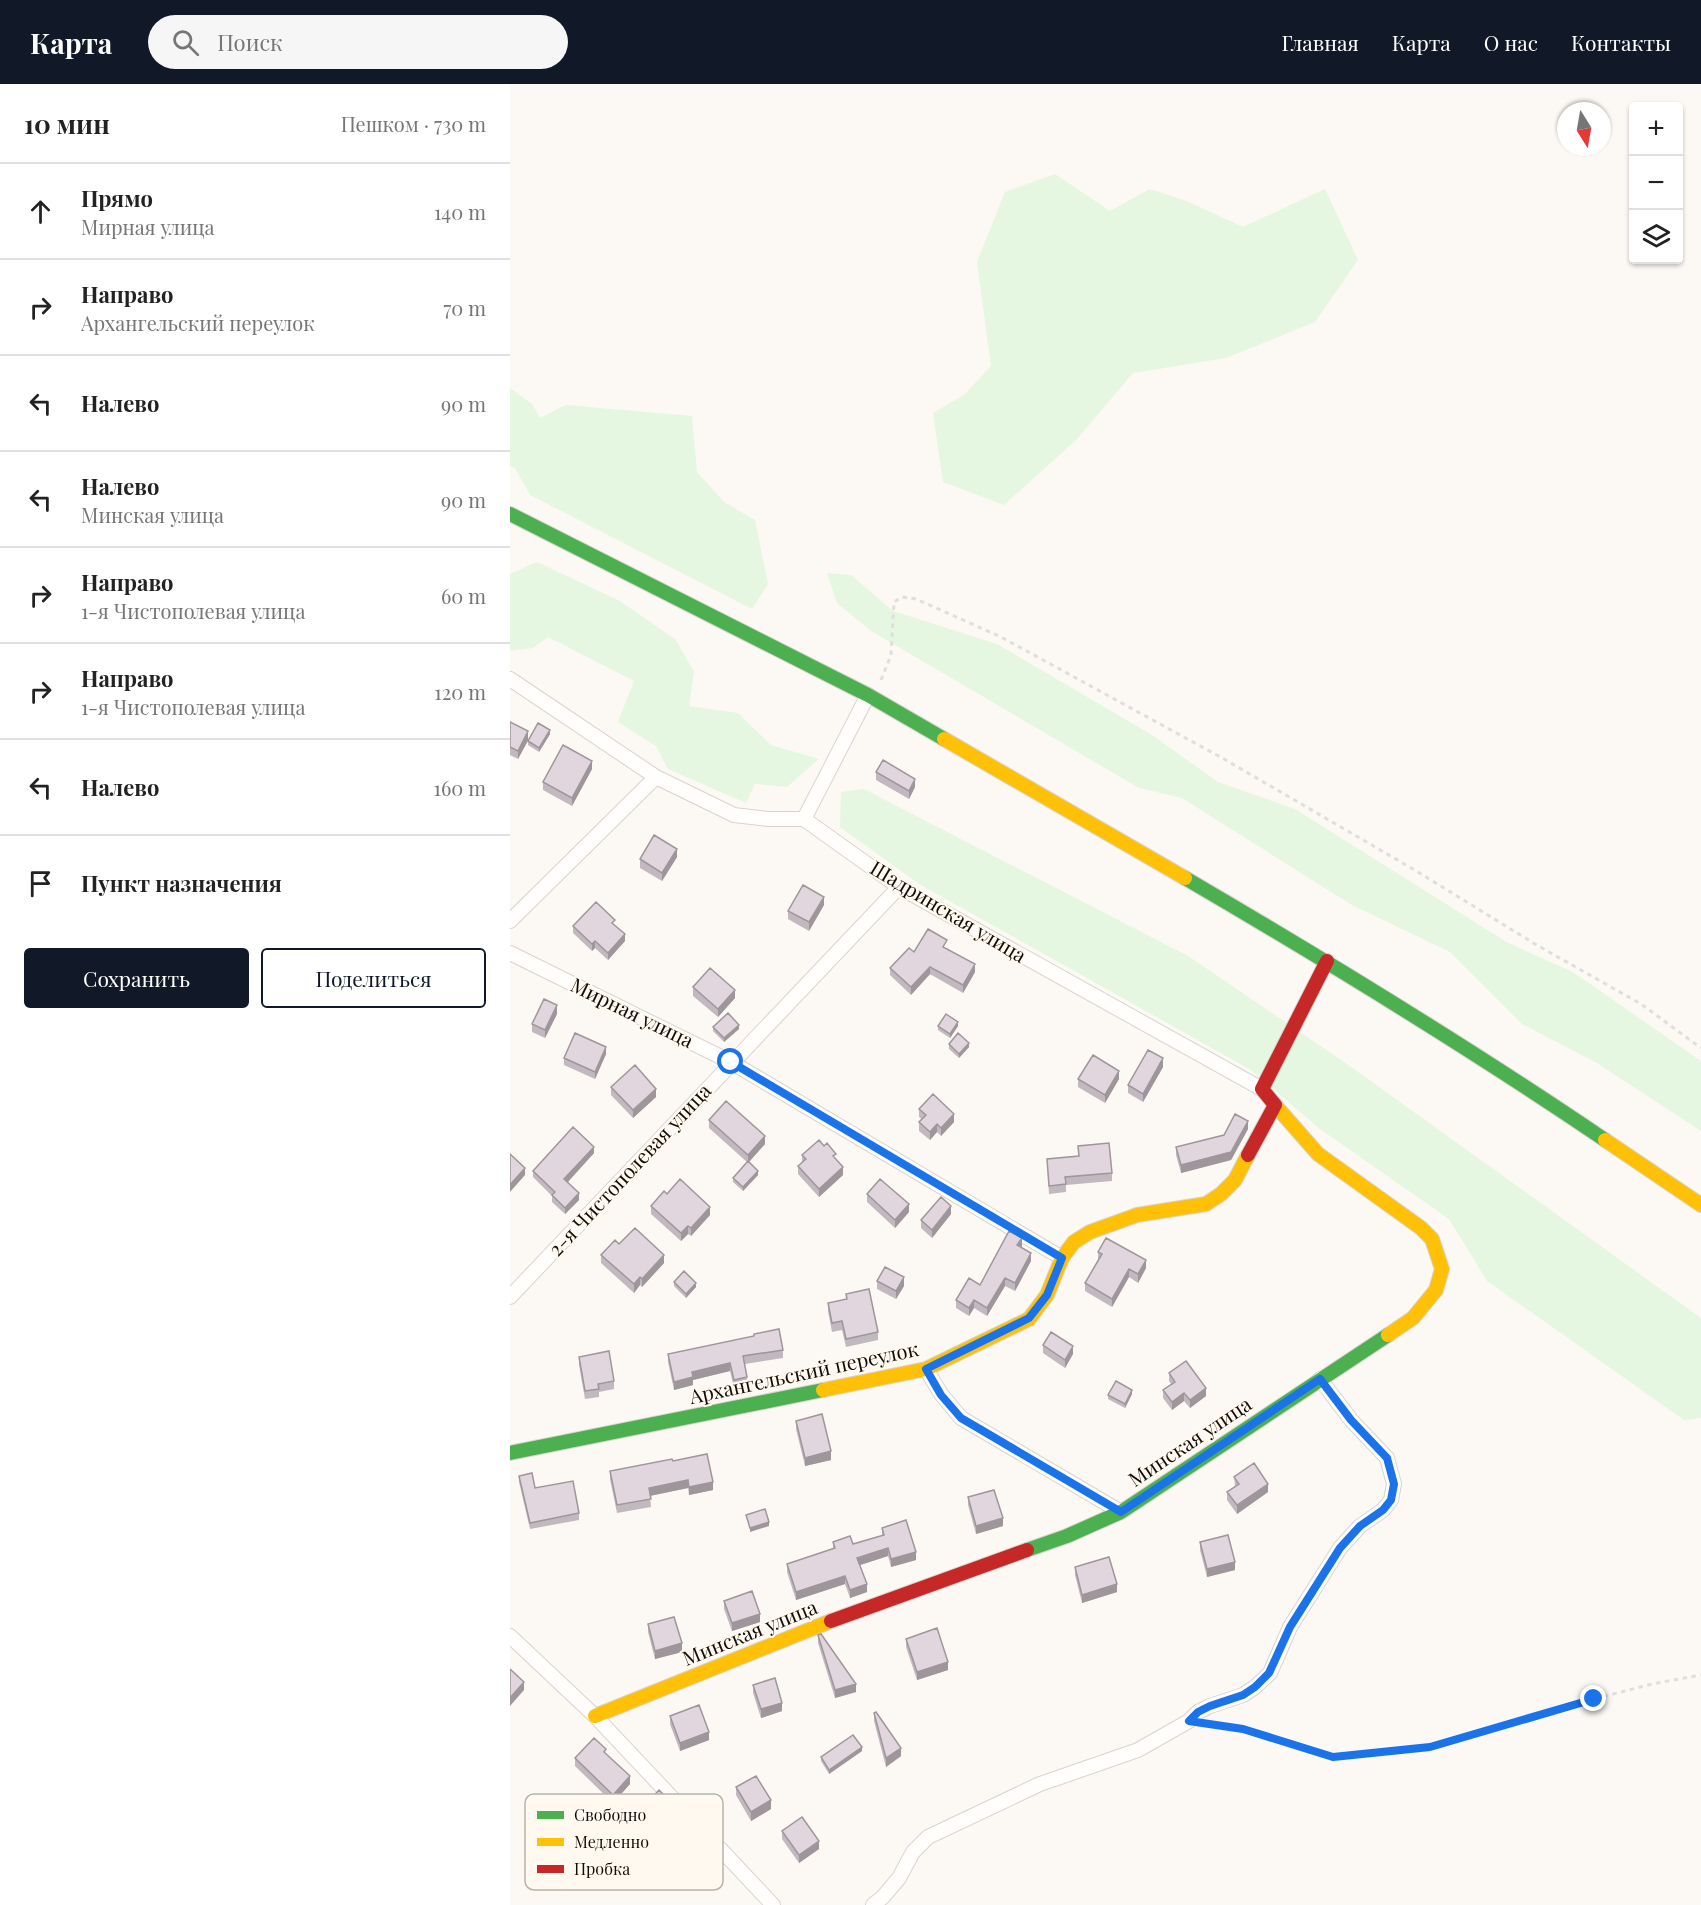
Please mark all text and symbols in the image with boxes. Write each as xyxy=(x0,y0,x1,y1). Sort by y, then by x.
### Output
search box xyxy=(148,15,568,69)
text: Карта xyxy=(30,24,112,61)
icon: search xyxy=(169,26,202,59)
text: Поиск xyxy=(217,27,283,57)
text: Главная xyxy=(1281,28,1359,56)
text: Карта xyxy=(1392,28,1451,56)
text: О нас xyxy=(1484,28,1538,56)
text: Контакты xyxy=(1571,28,1671,56)
north arrow xyxy=(1557,102,1611,156)
map controls xyxy=(1629,102,1683,264)
button: + xyxy=(1629,102,1683,156)
text: 10 мин xyxy=(24,106,110,141)
text: Пешком · 730 m xyxy=(341,110,486,137)
button: − xyxy=(1629,156,1683,210)
text: Прямо xyxy=(81,183,153,213)
icon: ahead xyxy=(24,195,57,228)
text: 140 m xyxy=(434,198,486,225)
button: layers xyxy=(1629,210,1683,264)
text: Мирная улица xyxy=(81,213,214,240)
text: Направо xyxy=(81,279,174,309)
icon: right xyxy=(24,291,57,324)
text: 70 m xyxy=(443,294,486,321)
text: Архангельский переулок xyxy=(81,309,315,336)
icon: left xyxy=(24,387,57,420)
text: Налево xyxy=(81,388,159,418)
text: 90 m xyxy=(441,390,486,417)
text: Налево xyxy=(81,471,159,501)
icon: left xyxy=(24,483,57,516)
text: 90 m xyxy=(441,486,486,513)
text: Минская улица xyxy=(81,501,224,528)
text: Направо xyxy=(81,567,174,597)
icon: right xyxy=(24,579,57,612)
text: 60 m xyxy=(441,582,486,609)
text: 1-я Чистополевая улица xyxy=(81,597,305,624)
text: Направо xyxy=(81,663,174,693)
icon: right xyxy=(24,675,57,708)
text: 120 m xyxy=(434,678,486,705)
text: 1-я Чистополевая улица xyxy=(81,693,305,720)
icon: left xyxy=(24,771,57,804)
text: Налево xyxy=(81,772,159,802)
text: 160 m xyxy=(434,774,486,801)
street label: Шадринская улица xyxy=(866,853,1032,968)
icon: arrive xyxy=(24,867,57,900)
text: Пункт назначения xyxy=(81,868,282,898)
button: Сохранить xyxy=(24,948,249,1008)
button: Поделиться xyxy=(261,948,486,1008)
street label: Мирная улица xyxy=(567,970,699,1053)
route start xyxy=(717,1048,743,1074)
street label: 2-я Чистополевая улица xyxy=(542,1077,716,1261)
street label: Архангельский переулок xyxy=(686,1334,921,1409)
street label: Минская улица xyxy=(1122,1390,1256,1492)
street label: Минская улица xyxy=(678,1592,821,1671)
route end xyxy=(1580,1685,1606,1711)
legend xyxy=(525,1794,723,1890)
text: Свободно xyxy=(574,1804,646,1825)
text: Медленно xyxy=(574,1831,649,1852)
text: Пробка xyxy=(574,1858,630,1879)

